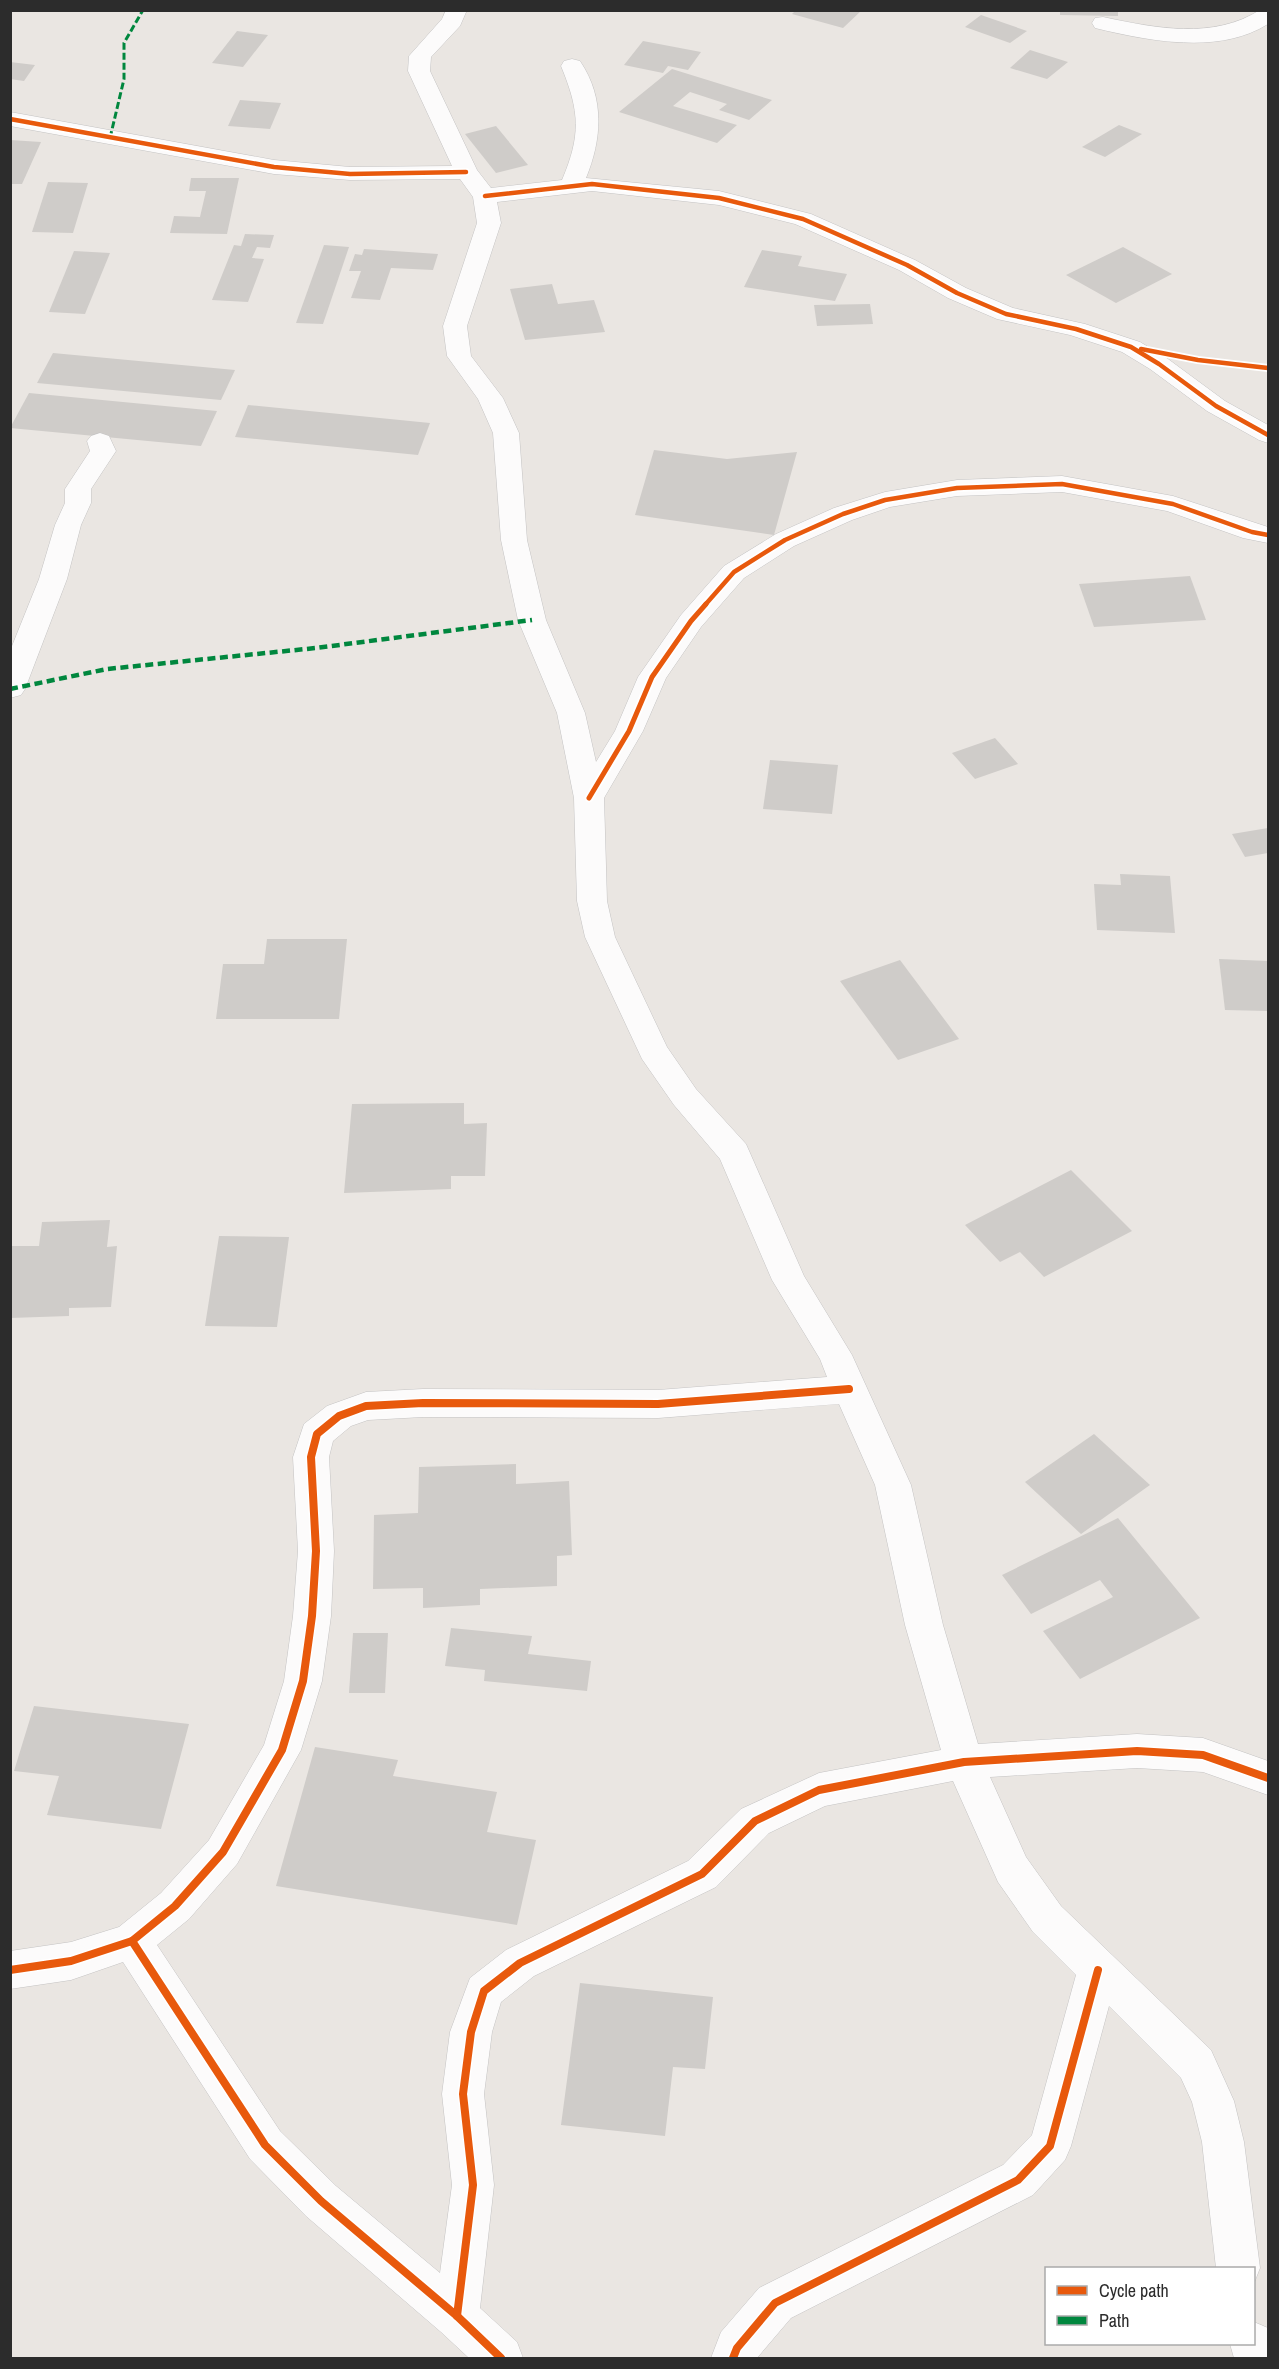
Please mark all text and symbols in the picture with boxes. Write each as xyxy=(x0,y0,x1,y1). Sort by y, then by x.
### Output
legend xyxy=(1045,2267,1255,2345)
text: Cycle path xyxy=(1099,2278,1169,2303)
text: Path xyxy=(1099,2308,1129,2333)

